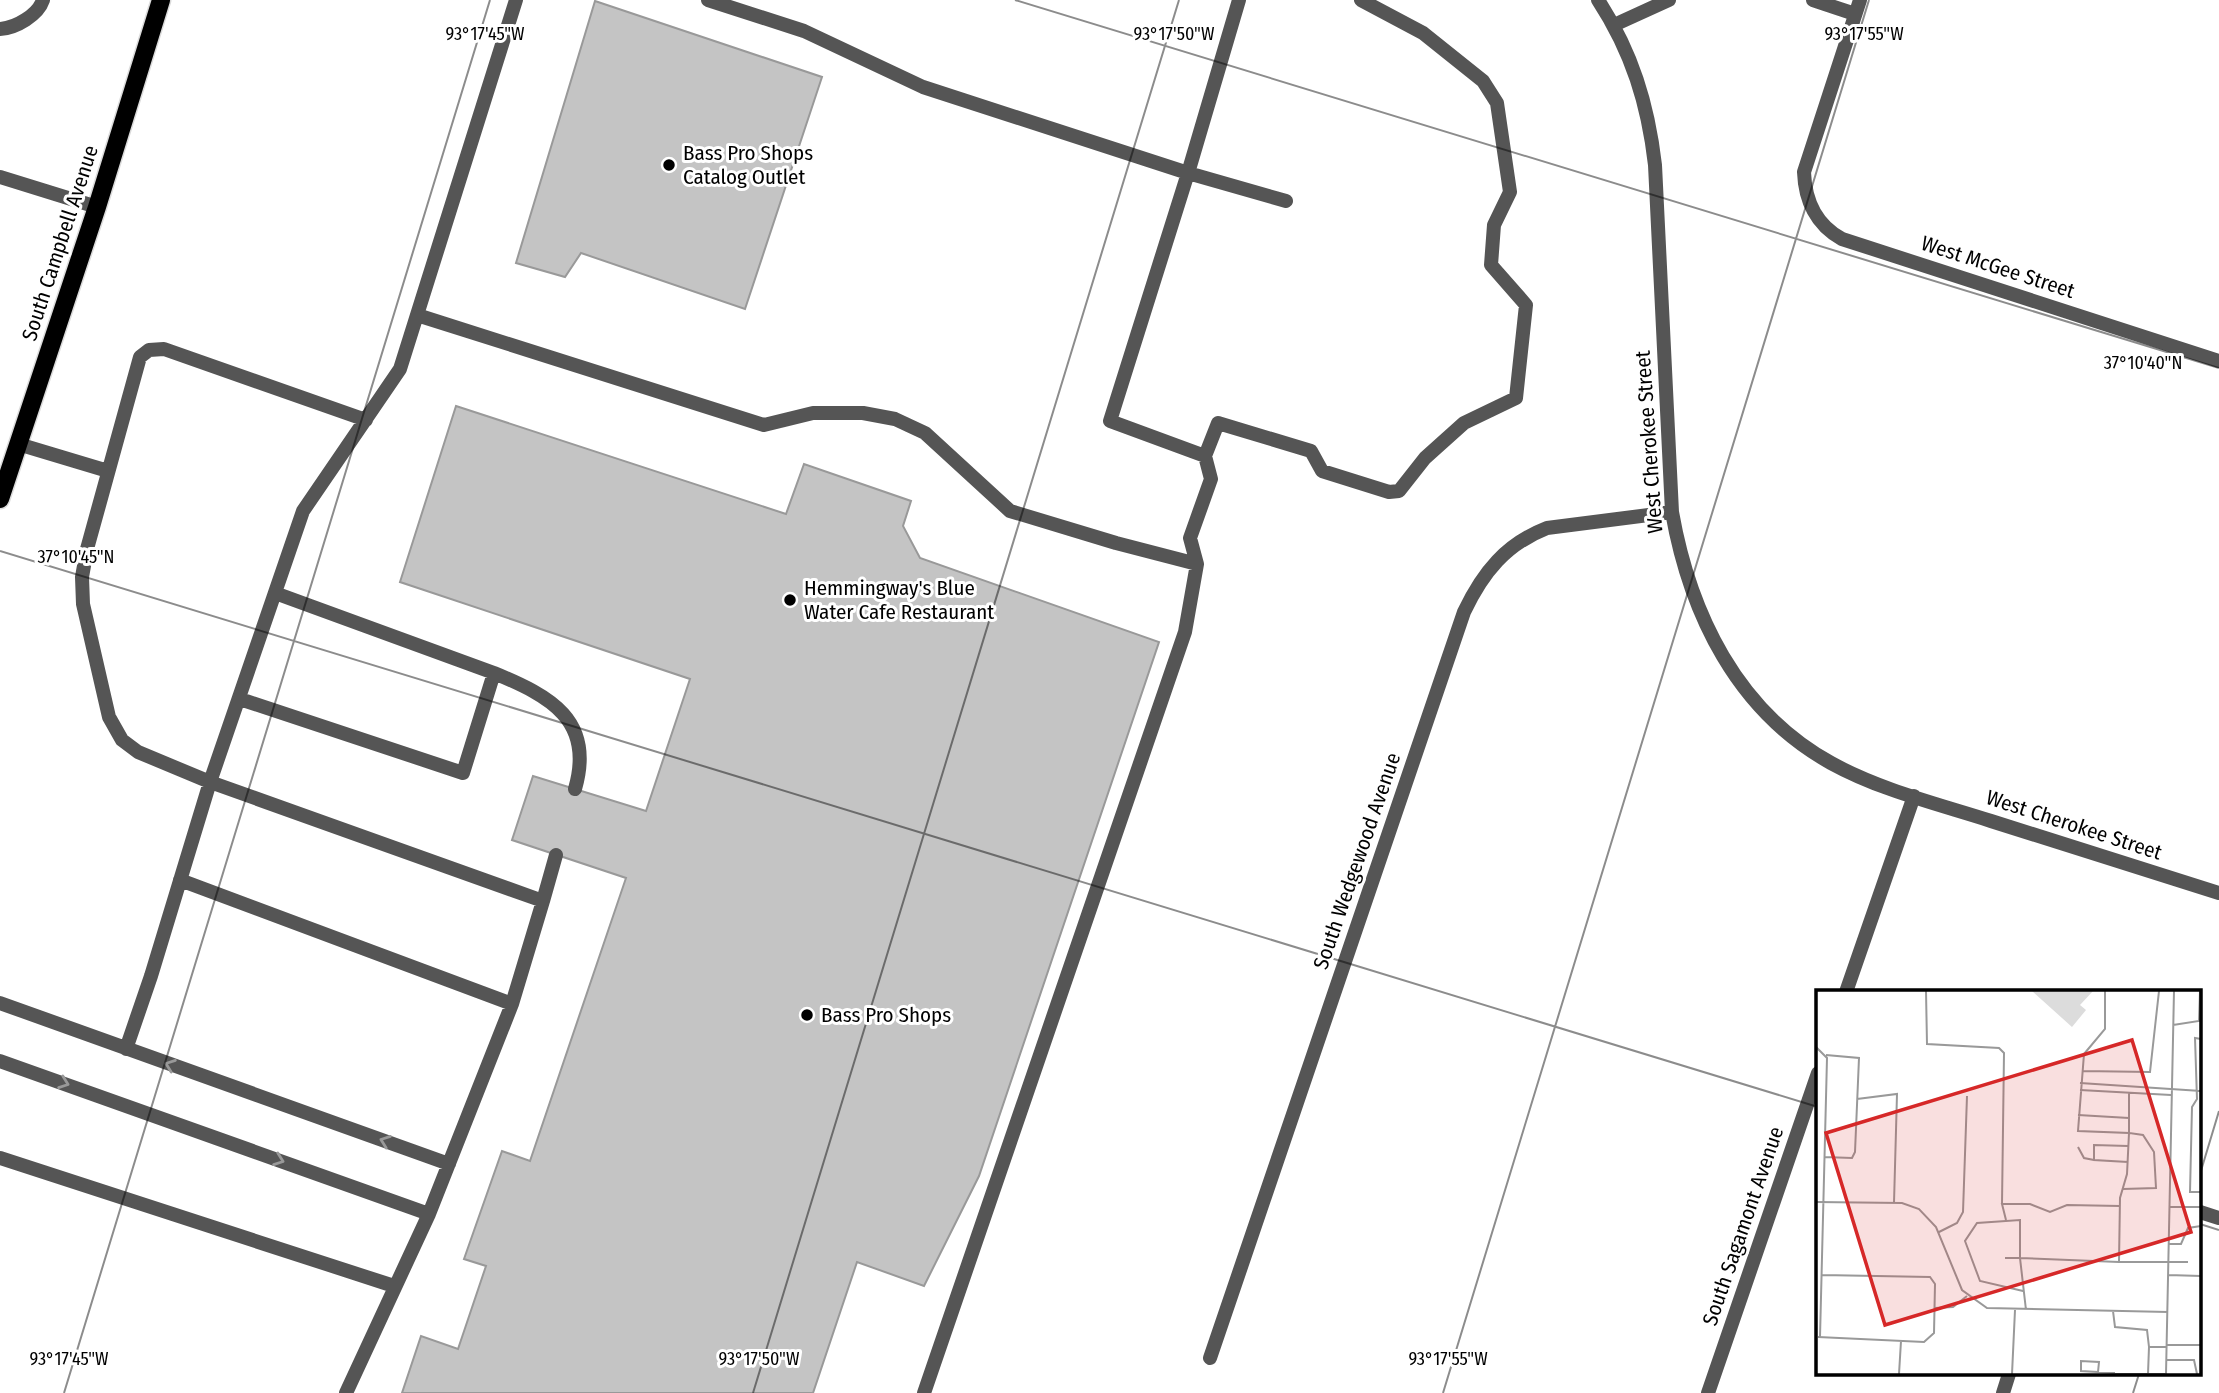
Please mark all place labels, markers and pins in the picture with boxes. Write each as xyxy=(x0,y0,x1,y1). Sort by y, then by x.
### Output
place label: Bass Pro Shops Catalog Outlet xyxy=(683,140,813,190)
marker: Bass Pro Shops Catalog Outlet xyxy=(661,157,677,173)
place label: Hemmingway's Blue Water Cafe Restaurant xyxy=(804,575,994,625)
marker: Hemmingway's Blue Water Cafe Restaurant xyxy=(782,592,798,608)
place label: Bass Pro Shops xyxy=(821,1002,951,1028)
marker: Bass Pro Shops xyxy=(799,1007,815,1023)

